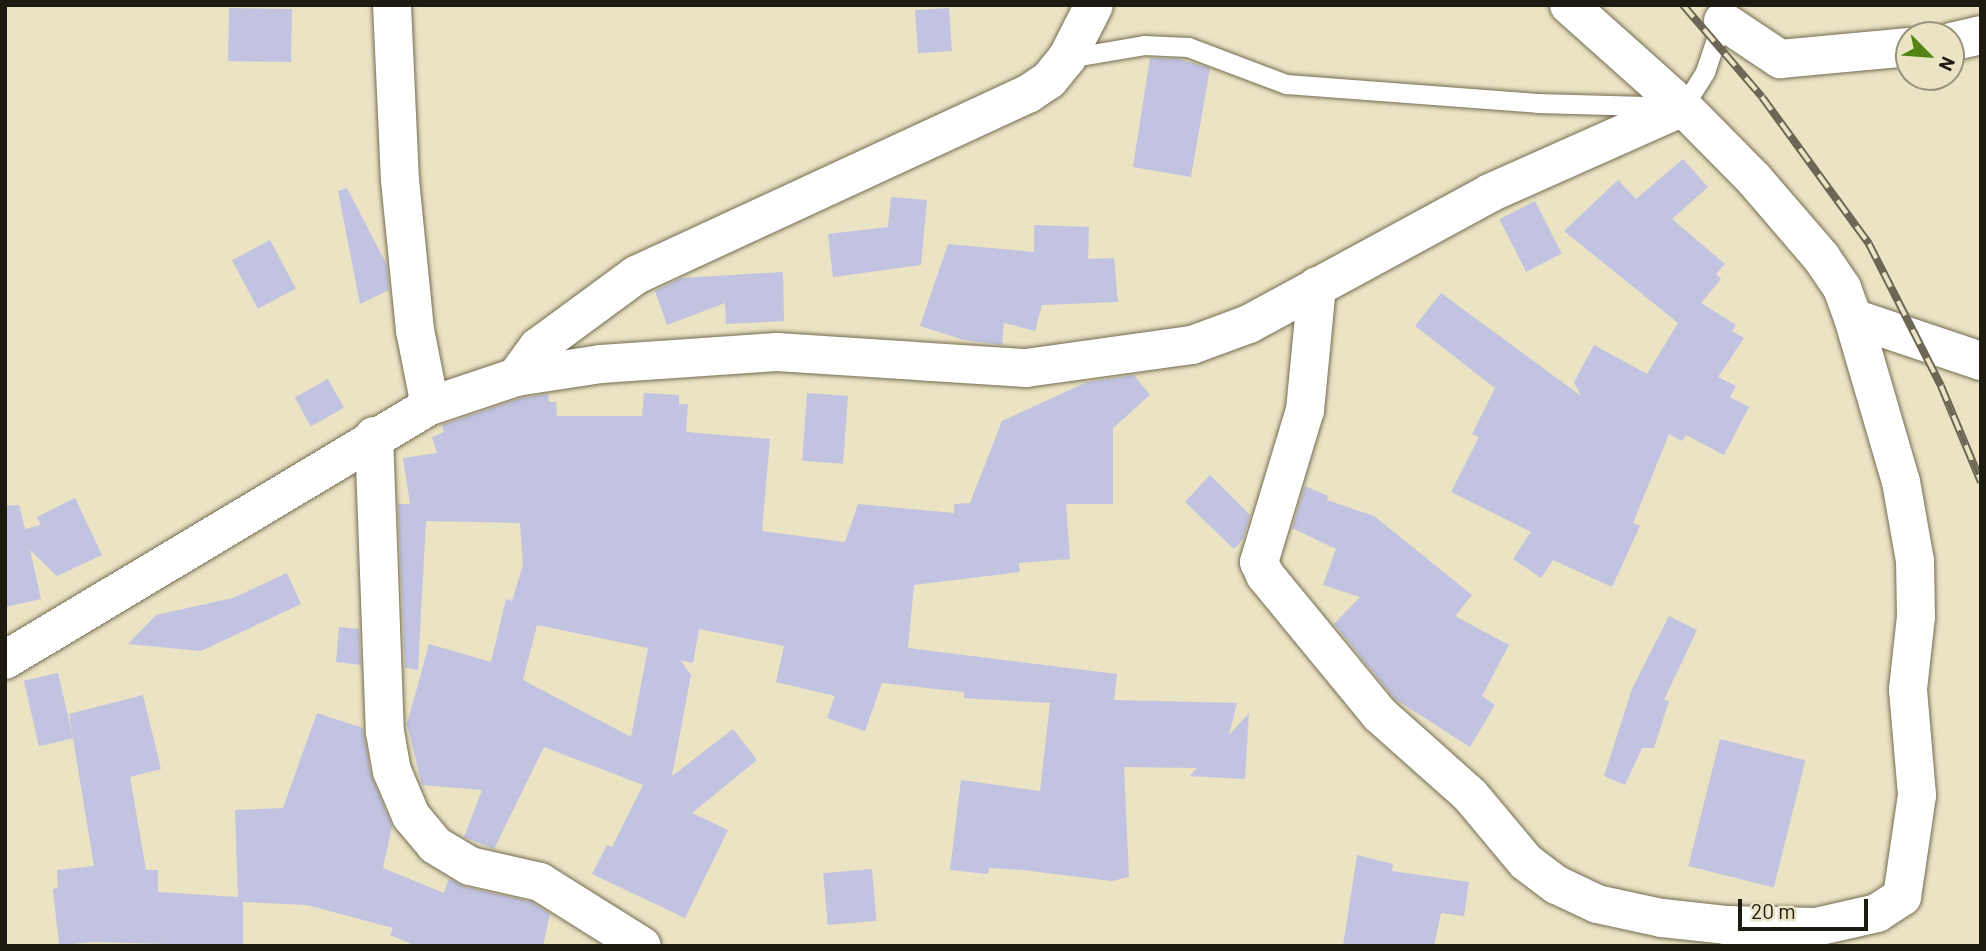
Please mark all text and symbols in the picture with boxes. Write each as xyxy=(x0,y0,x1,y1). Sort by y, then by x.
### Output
north arrow xyxy=(1895,21,1965,91)
text: N xyxy=(1935,54,1961,75)
scale bar xyxy=(1741,884,1870,928)
text: 20 m xyxy=(1751,898,1796,923)

